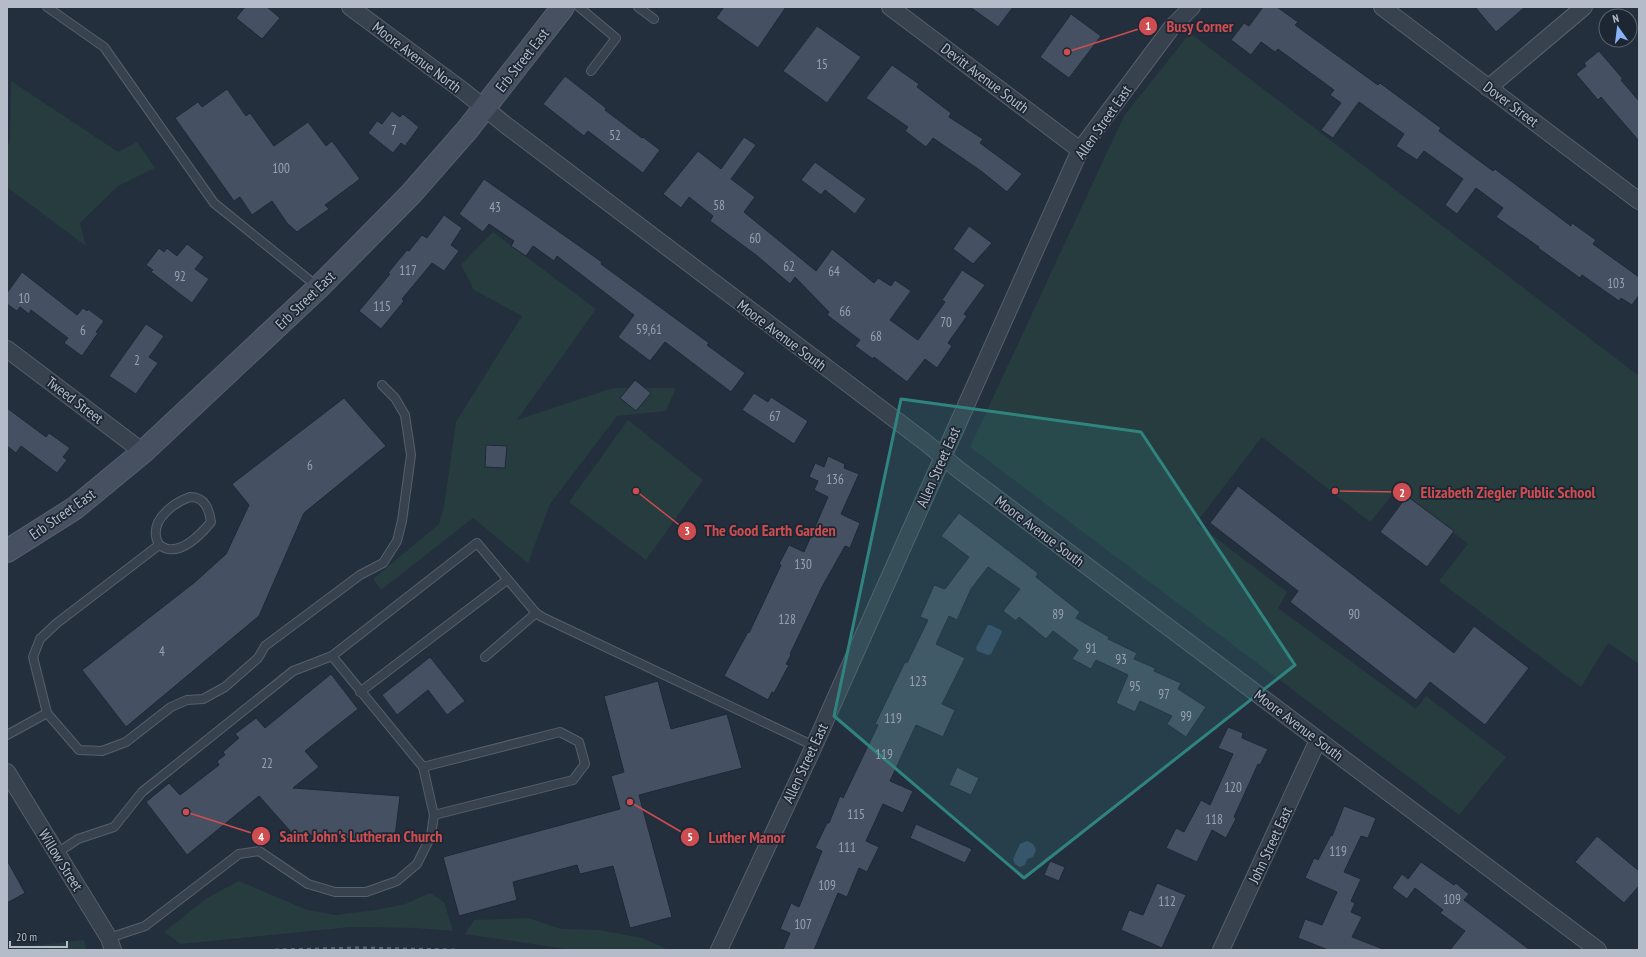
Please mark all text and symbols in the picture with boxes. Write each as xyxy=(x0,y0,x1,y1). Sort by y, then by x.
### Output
north arrow xyxy=(1598,8,1638,48)
text: N xyxy=(1611,11,1620,26)
callout: Busy Corner xyxy=(1138,12,1242,40)
text: Busy Corner xyxy=(1167,16,1234,36)
street label: Moore Avenue North xyxy=(369,17,465,97)
text: 1 xyxy=(1145,18,1151,33)
street label: Erb Street East xyxy=(491,24,553,96)
street label: Devitt Avenue South xyxy=(937,39,1033,117)
house number: 15 xyxy=(816,56,828,73)
street label: Dover Street xyxy=(1480,77,1542,131)
street label: Allen Street East xyxy=(1071,81,1135,163)
house number: 7 xyxy=(391,122,397,139)
house number: 52 xyxy=(609,127,621,144)
house number: 100 xyxy=(272,160,290,177)
house number: 58 xyxy=(713,197,725,214)
house number: 43 xyxy=(489,199,501,216)
house number: 60 xyxy=(749,230,761,247)
house number: 62 xyxy=(783,258,795,275)
house number: 117 xyxy=(399,262,417,279)
house number: 64 xyxy=(828,263,840,280)
street label: Erb Street East xyxy=(271,267,339,333)
house number: 92 xyxy=(174,268,186,285)
house number: 103 xyxy=(1607,275,1625,292)
house number: 10 xyxy=(18,290,30,307)
street label: Moore Avenue South xyxy=(734,295,830,375)
house number: 115 xyxy=(373,298,391,315)
house number: 66 xyxy=(839,303,851,320)
house number: 70 xyxy=(940,314,952,331)
house number: 59,61 xyxy=(636,321,662,338)
house number: 6 xyxy=(80,322,86,339)
house number: 68 xyxy=(870,328,882,345)
house number: 2 xyxy=(134,352,140,369)
street label: Tweed Street xyxy=(43,372,107,428)
house number: 67 xyxy=(769,408,781,425)
street label: Allen Street East xyxy=(912,424,964,510)
house number: 6 xyxy=(307,457,313,474)
house number: 136 xyxy=(826,471,844,488)
callout: Elizabeth Ziegler Public School xyxy=(1392,478,1603,506)
text: Elizabeth Ziegler Public School xyxy=(1421,482,1596,502)
street label: Erb Street East xyxy=(25,484,99,544)
text: 2 xyxy=(1399,485,1405,500)
street label: Moore Avenue South xyxy=(992,491,1088,571)
callout: The Good Earth Garden xyxy=(677,517,844,545)
text: The Good Earth Garden xyxy=(704,520,836,540)
text: 3 xyxy=(684,523,690,538)
house number: 130 xyxy=(794,556,812,573)
house number: 89 xyxy=(1052,606,1064,623)
house number: 90 xyxy=(1348,606,1360,623)
house number: 128 xyxy=(778,611,796,628)
house number: 91 xyxy=(1085,640,1097,657)
house number: 4 xyxy=(159,643,165,660)
house number: 93 xyxy=(1115,651,1127,668)
house number: 123 xyxy=(909,673,927,690)
house number: 95 xyxy=(1129,678,1141,695)
street label: Moore Avenue South xyxy=(1251,685,1347,765)
house number: 97 xyxy=(1158,686,1170,703)
house number: 99 xyxy=(1180,708,1192,725)
house number: 119 xyxy=(884,710,902,727)
street label: Allen Street East xyxy=(778,720,832,806)
house number: 119 xyxy=(875,746,893,763)
house number: 22 xyxy=(261,755,273,772)
house number: 120 xyxy=(1224,779,1242,796)
street label: John Street East xyxy=(1244,804,1296,887)
house number: 115 xyxy=(847,806,865,823)
house number: 118 xyxy=(1205,811,1223,828)
callout: Saint John's Lutheran Church xyxy=(251,822,450,850)
callout: Luther Manor xyxy=(680,823,793,851)
street label: Willow Street xyxy=(35,826,87,894)
text: Saint John's Lutheran Church xyxy=(279,826,443,846)
text: Luther Manor xyxy=(709,827,786,847)
text: 4 xyxy=(258,829,264,844)
text: 5 xyxy=(687,829,693,844)
house number: 111 xyxy=(838,839,856,856)
house number: 119 xyxy=(1329,843,1347,860)
house number: 109 xyxy=(818,877,836,894)
house number: 109 xyxy=(1443,891,1461,908)
house number: 112 xyxy=(1158,893,1176,910)
house number: 107 xyxy=(794,916,812,933)
scale bar xyxy=(10,923,67,949)
text: 20 m xyxy=(16,929,37,944)

